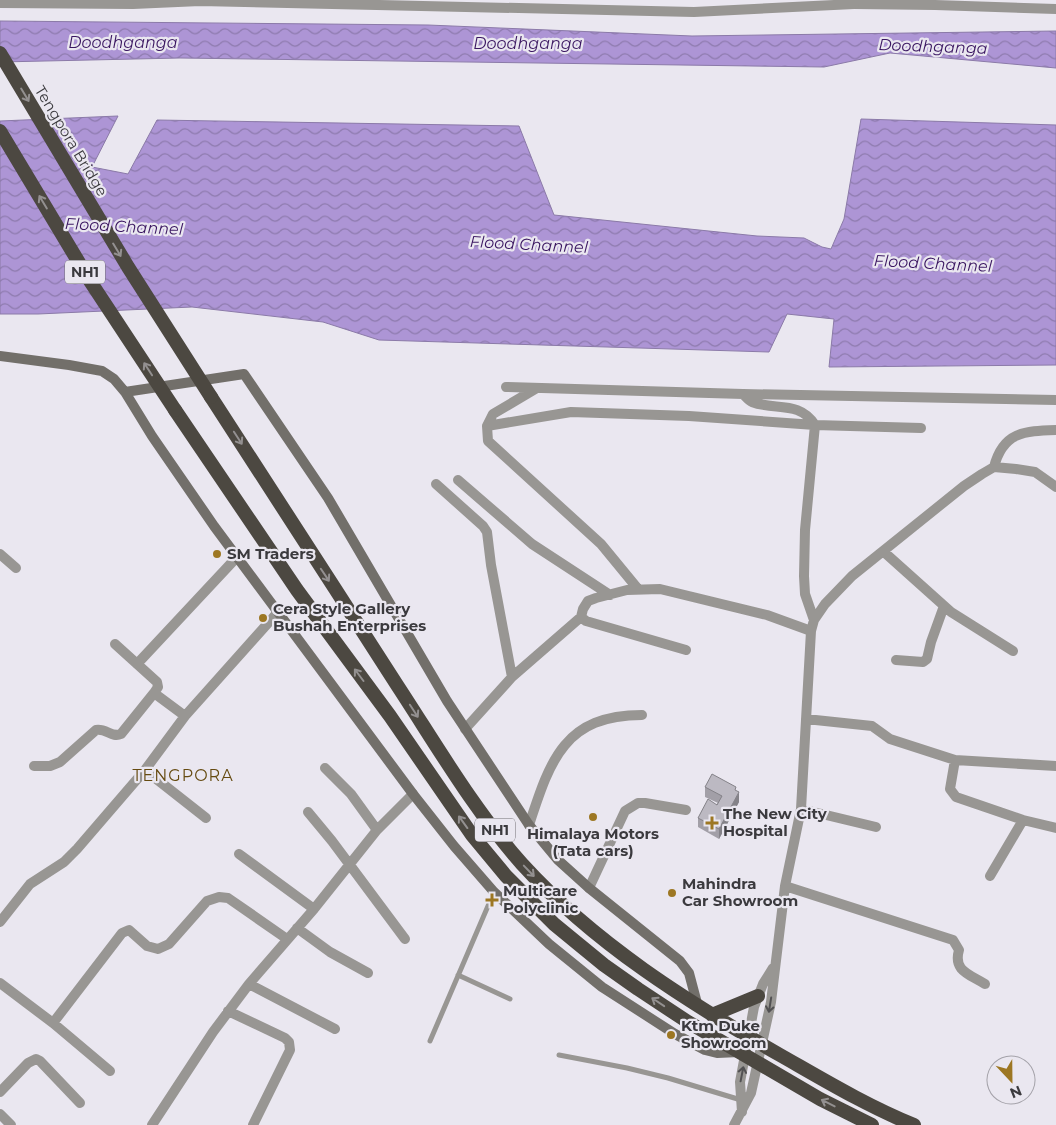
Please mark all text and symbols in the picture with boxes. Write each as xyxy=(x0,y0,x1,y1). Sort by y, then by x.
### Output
water label: Doodhganga xyxy=(68,33,178,52)
water label: Doodhganga xyxy=(473,34,583,53)
water label: Doodhganga xyxy=(878,35,988,58)
street label: Tengpora Bridge xyxy=(31,82,112,200)
one-way arrow xyxy=(21,88,31,102)
one-way arrow xyxy=(38,196,48,210)
water label: Flood Channel xyxy=(64,214,184,239)
water label: Flood Channel xyxy=(469,232,589,257)
one-way arrow xyxy=(113,242,123,256)
water label: Flood Channel xyxy=(873,251,993,276)
road number: NH1 xyxy=(65,260,105,284)
one-way arrow xyxy=(143,363,153,377)
one-way arrow xyxy=(232,431,243,445)
place label: SM Traders xyxy=(227,544,314,563)
marker: SM Traders xyxy=(211,548,223,560)
one-way arrow xyxy=(321,567,331,581)
place label: Cera Style Gallery Bushah Enterprises xyxy=(273,599,426,635)
marker: Cera Style Gallery Bushah Enterprises xyxy=(257,612,269,624)
one-way arrow xyxy=(354,669,365,682)
one-way arrow xyxy=(409,704,419,718)
district label: TENGPORA xyxy=(132,766,234,785)
place label: The New City Hospital xyxy=(723,804,828,840)
marker: Himalaya Motors (Tata cars) xyxy=(587,811,599,823)
one-way arrow xyxy=(458,815,468,829)
marker: The New City Hospital xyxy=(705,816,719,830)
road number: NH1 xyxy=(475,818,515,842)
place label: Himalaya Motors (Tata cars) xyxy=(527,824,659,860)
one-way arrow xyxy=(523,865,535,877)
place label: Mahindra Car Showroom xyxy=(682,874,798,910)
place label: Multicare Polyclinic xyxy=(503,881,579,917)
marker: Mahindra Car Showroom xyxy=(666,887,678,899)
marker: Multicare Polyclinic xyxy=(485,893,499,907)
one-way arrow xyxy=(652,997,666,1007)
one-way arrow xyxy=(765,997,775,1013)
place label: Ktm Duke Showroom xyxy=(681,1016,766,1052)
marker: Ktm Duke Showroom xyxy=(665,1029,677,1041)
north arrow xyxy=(986,1055,1036,1105)
one-way arrow xyxy=(738,1067,747,1083)
text: N xyxy=(1007,1082,1024,1103)
one-way arrow xyxy=(821,1098,836,1107)

